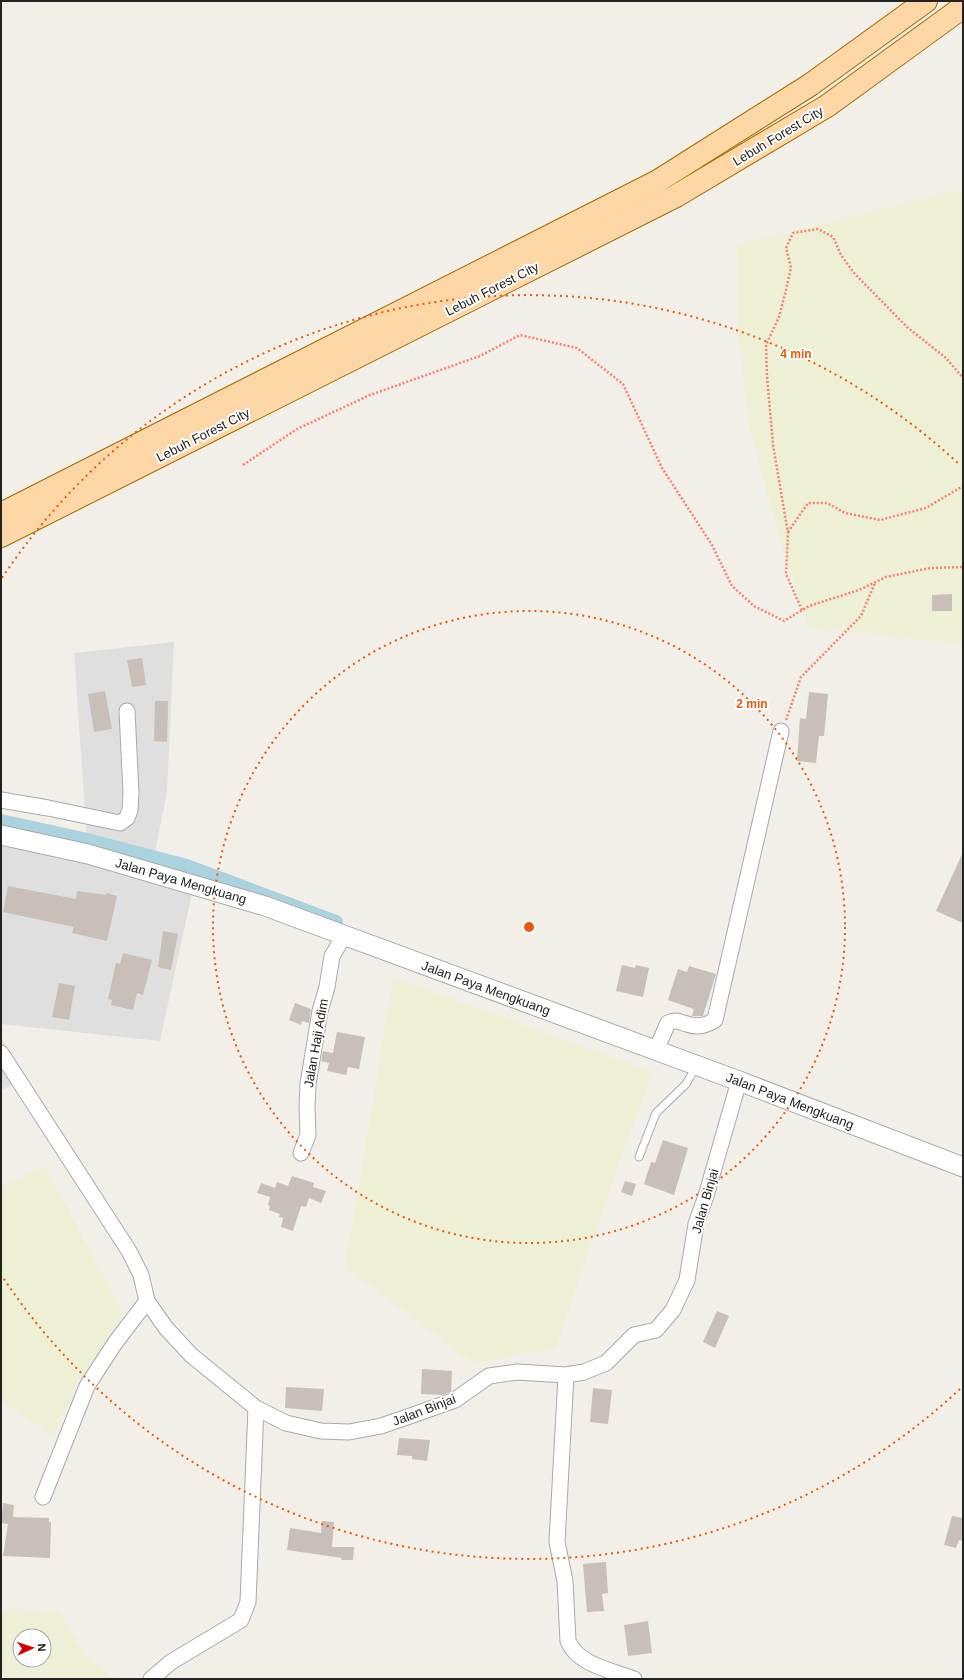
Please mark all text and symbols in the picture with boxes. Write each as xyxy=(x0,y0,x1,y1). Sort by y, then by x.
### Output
street label: Lebuh Forest City xyxy=(730,103,826,169)
street label: Lebuh Forest City xyxy=(443,259,542,319)
text: 4 min xyxy=(780,347,812,361)
street label: Lebuh Forest City xyxy=(154,405,253,465)
text: 2 min xyxy=(736,697,768,711)
street label: Jalan Paya Mengkuang xyxy=(114,855,248,907)
centre of rings xyxy=(522,920,536,934)
street label: Jalan Paya Mengkuang xyxy=(420,958,552,1018)
street label: Jalan Haji Adim xyxy=(301,998,331,1088)
street label: Jalan Paya Mengkuang xyxy=(724,1070,856,1132)
street label: Jalan Binjai xyxy=(689,1167,721,1235)
street label: Jalan Binjai xyxy=(390,1391,458,1429)
north arrow xyxy=(12,1628,52,1668)
text: N xyxy=(36,1643,48,1652)

